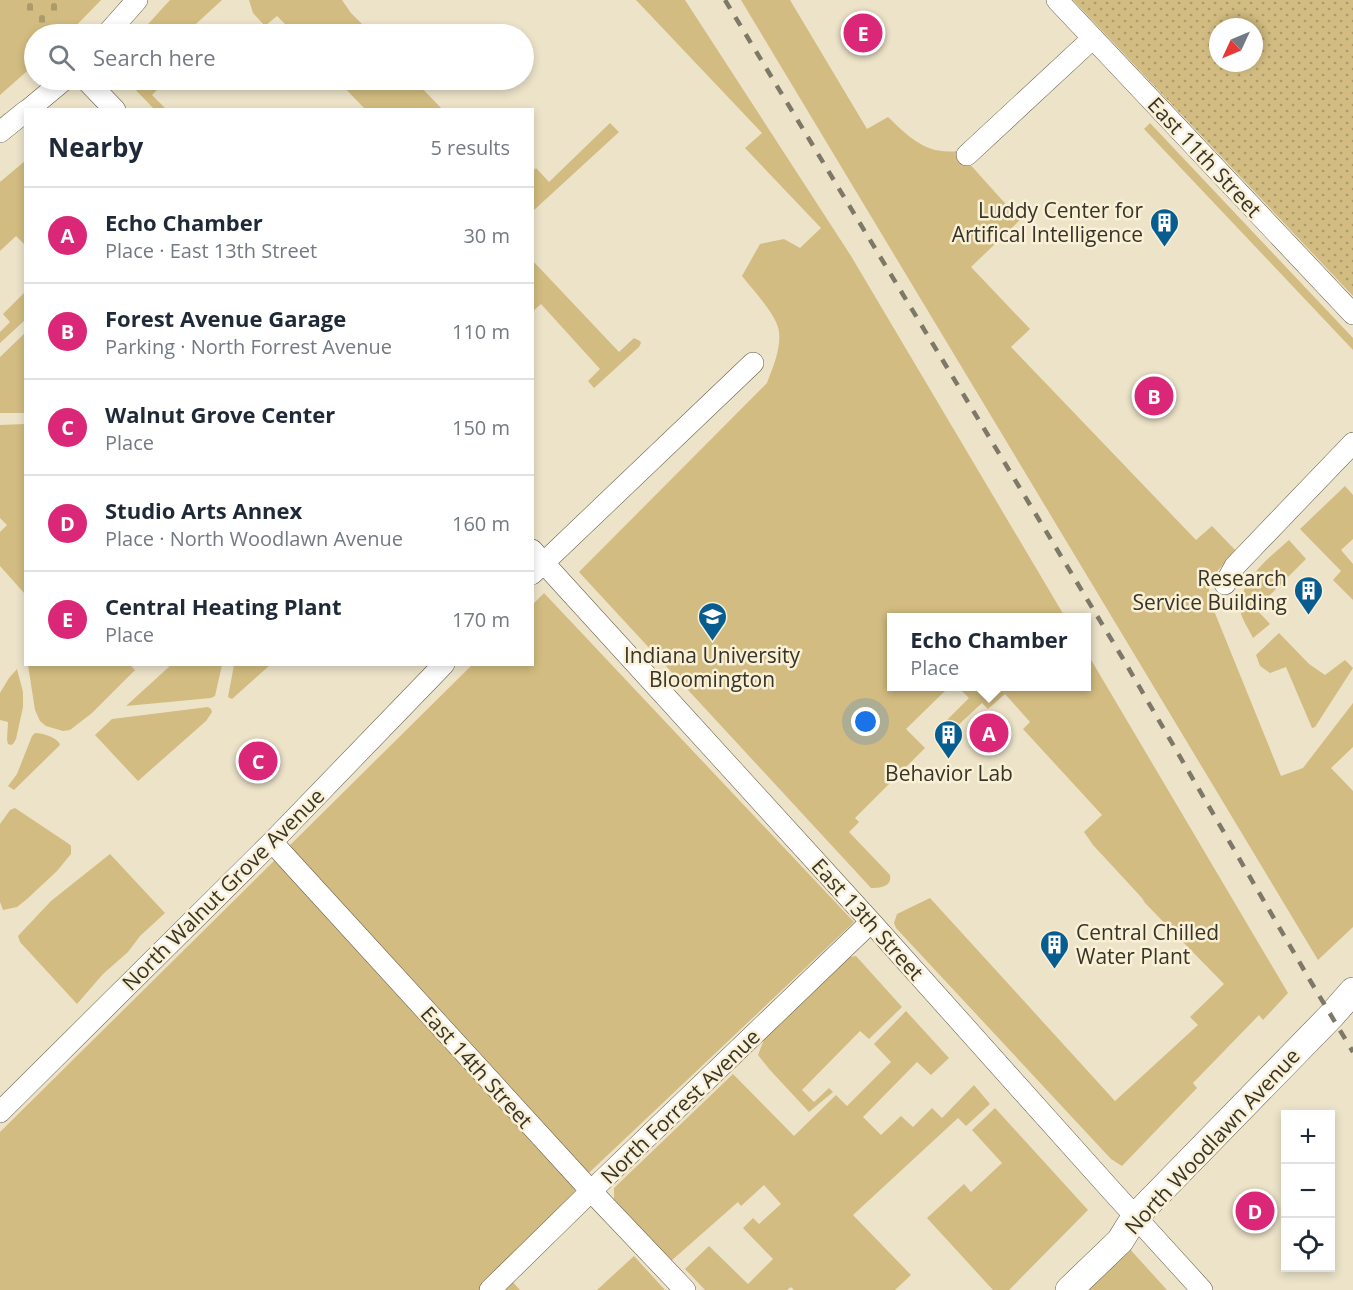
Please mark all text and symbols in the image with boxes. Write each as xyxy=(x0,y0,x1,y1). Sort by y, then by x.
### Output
pin: E xyxy=(844,10,882,56)
north arrow xyxy=(1209,18,1263,72)
search box xyxy=(24,24,534,90)
icon: search xyxy=(45,41,78,74)
text: Search here xyxy=(93,42,216,72)
street label: East 11th Street xyxy=(1142,91,1268,223)
text: Nearby xyxy=(48,129,143,165)
text: 5 results xyxy=(430,134,510,161)
place label: Luddy Center for Artifical Intelligence xyxy=(952,196,1143,248)
building icon: Luddy Center for Artifical Intelligence xyxy=(1148,206,1180,248)
text: Echo Chamber xyxy=(105,207,263,237)
text: A xyxy=(61,222,74,249)
text: 30 m xyxy=(463,222,510,249)
text: Place · East 13th Street xyxy=(105,237,317,264)
text: Forest Avenue Garage xyxy=(105,303,346,333)
text: B xyxy=(61,318,74,345)
text: 110 m xyxy=(452,318,510,345)
text: Parking · North Forrest Avenue xyxy=(105,333,392,360)
pin: B xyxy=(1134,374,1174,418)
text: Walnut Grove Center xyxy=(105,399,335,429)
text: C xyxy=(61,414,74,441)
text: 150 m xyxy=(452,414,510,441)
text: Place xyxy=(105,429,154,456)
text: Studio Arts Annex xyxy=(105,495,302,525)
text: D xyxy=(60,510,75,537)
text: 160 m xyxy=(452,510,510,537)
text: Place · North Woodlawn Avenue xyxy=(105,525,403,552)
place label: Research Service Building xyxy=(1133,564,1287,616)
building icon: Research Service Building xyxy=(1292,574,1324,616)
text: Central Heating Plant xyxy=(105,591,342,621)
school or university icon: Indiana University Bloomington xyxy=(696,600,728,642)
text: E xyxy=(62,606,73,633)
text: 170 m xyxy=(452,606,510,633)
popup xyxy=(887,613,1091,691)
text: Place xyxy=(105,621,154,648)
text: Echo Chamber xyxy=(910,624,1068,654)
place label: Indiana University Bloomington xyxy=(624,641,801,693)
text: Place xyxy=(910,654,959,681)
your location xyxy=(851,707,880,736)
pin: A xyxy=(970,710,1008,756)
building icon: Behavior Lab xyxy=(933,718,965,760)
pin: C xyxy=(238,738,278,783)
place label: Behavior Lab xyxy=(885,759,1013,787)
street label: North Walnut Grove Avenue xyxy=(116,782,330,996)
street label: East 13th Street xyxy=(806,852,930,986)
place label: Central Chilled Water Plant xyxy=(1076,918,1219,970)
building icon: Central Chilled Water Plant xyxy=(1039,928,1071,970)
street label: East 14th Street xyxy=(415,1000,539,1134)
street label: North Forrest Avenue xyxy=(594,1023,766,1189)
street label: North Woodlawn Avenue xyxy=(1118,1042,1306,1240)
map controls xyxy=(1281,1110,1335,1272)
button: + xyxy=(1281,1110,1335,1164)
button: − xyxy=(1281,1164,1335,1218)
pin: D xyxy=(1236,1188,1274,1234)
button: locate xyxy=(1281,1218,1335,1272)

